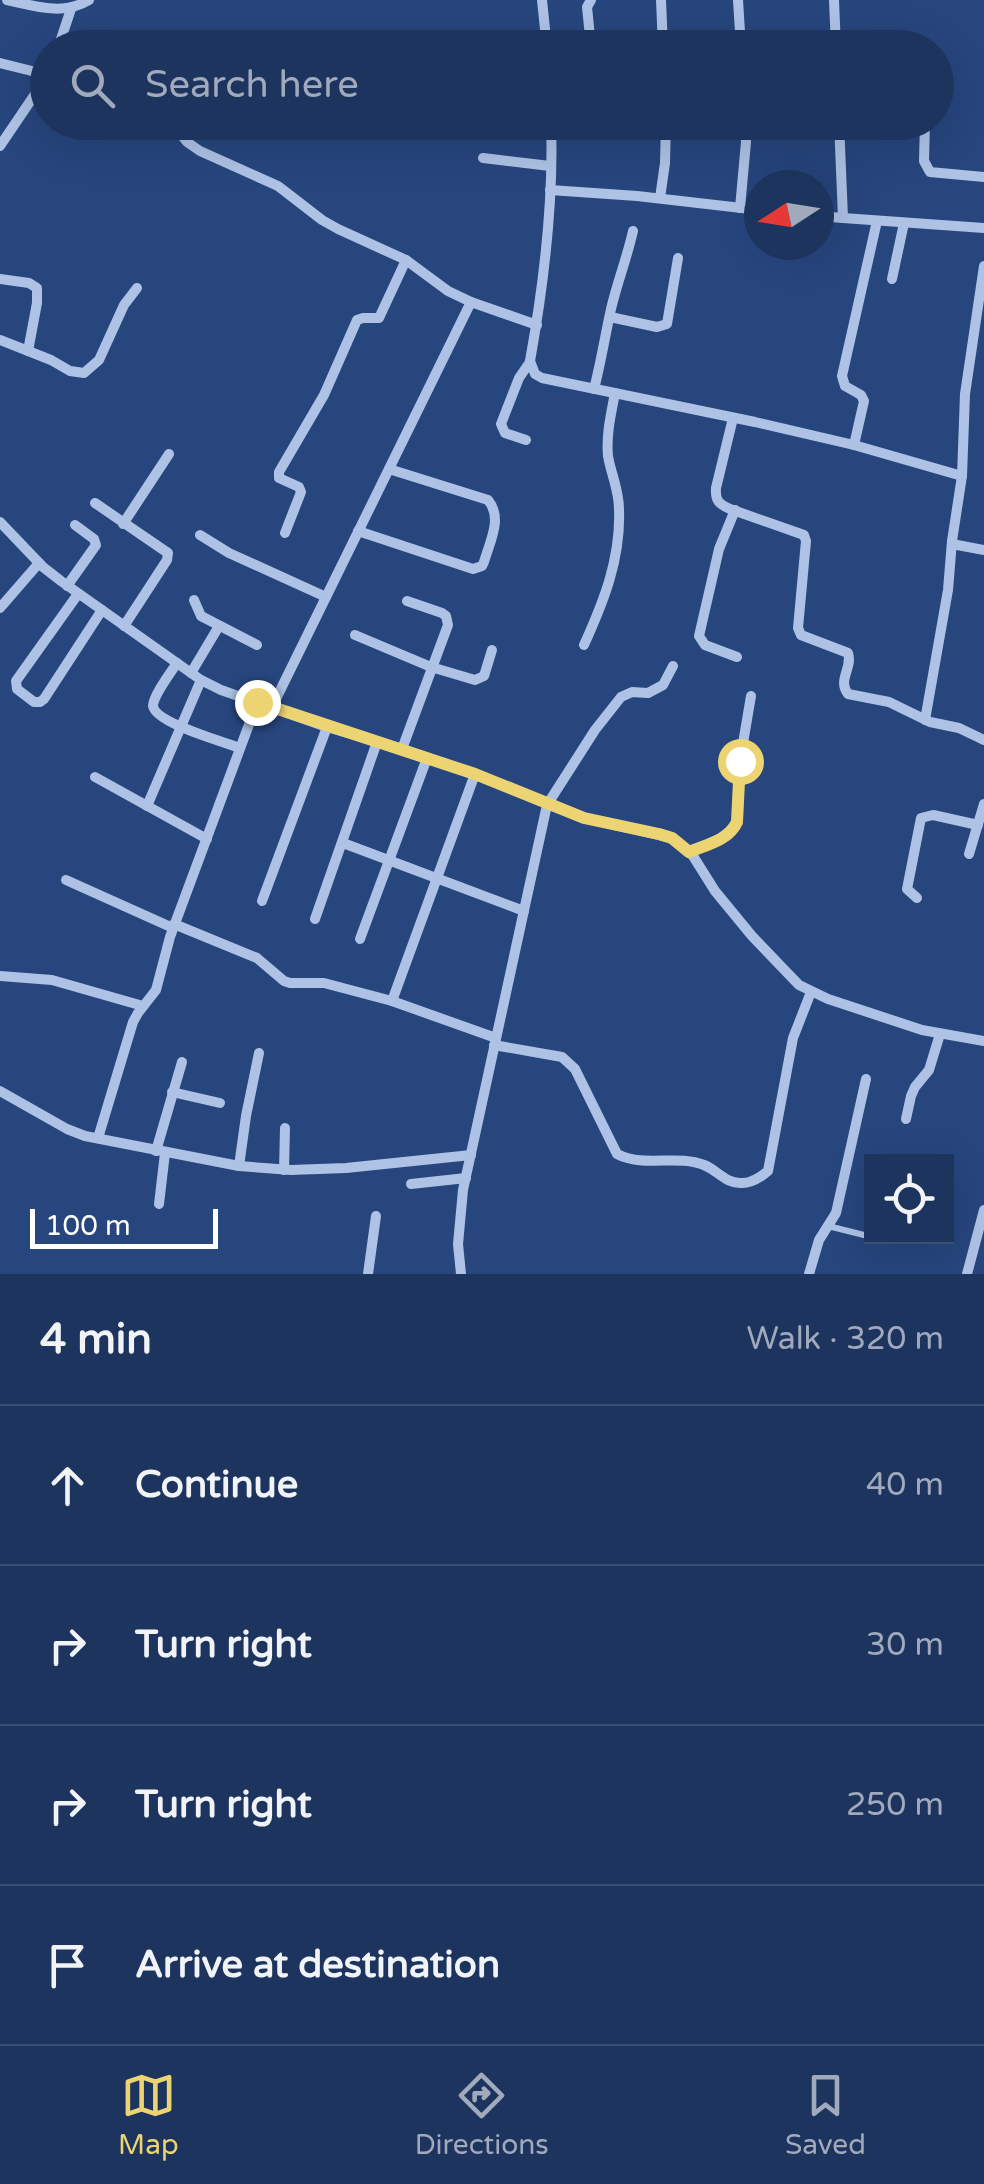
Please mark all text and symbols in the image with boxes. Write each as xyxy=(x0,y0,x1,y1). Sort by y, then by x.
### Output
search box xyxy=(30,30,954,140)
icon: search xyxy=(65,58,120,113)
text: Search here xyxy=(145,62,359,108)
north arrow xyxy=(744,170,834,260)
route end xyxy=(235,680,281,726)
route start xyxy=(718,739,764,785)
map controls xyxy=(864,1154,954,1244)
button: locate xyxy=(864,1154,954,1244)
scale bar xyxy=(30,1204,218,1248)
text: 100 m xyxy=(45,1209,131,1243)
text: 4 min xyxy=(40,1314,152,1365)
text: Walk · 320 m xyxy=(747,1320,944,1358)
icon: ahead xyxy=(40,1458,95,1513)
text: Continue xyxy=(135,1462,298,1508)
text: 40 m xyxy=(866,1466,944,1504)
icon: right xyxy=(40,1618,95,1673)
text: Turn right xyxy=(135,1622,312,1668)
text: 30 m xyxy=(866,1626,944,1664)
icon: right xyxy=(40,1778,95,1833)
text: Turn right xyxy=(135,1782,312,1828)
text: 250 m xyxy=(846,1786,944,1824)
icon: arrive xyxy=(40,1938,95,1993)
text: Arrive at destination xyxy=(135,1942,500,1988)
tab: Map xyxy=(118,2068,179,2162)
tab: Directions xyxy=(415,2068,549,2162)
tab: Saved xyxy=(785,2068,866,2162)

